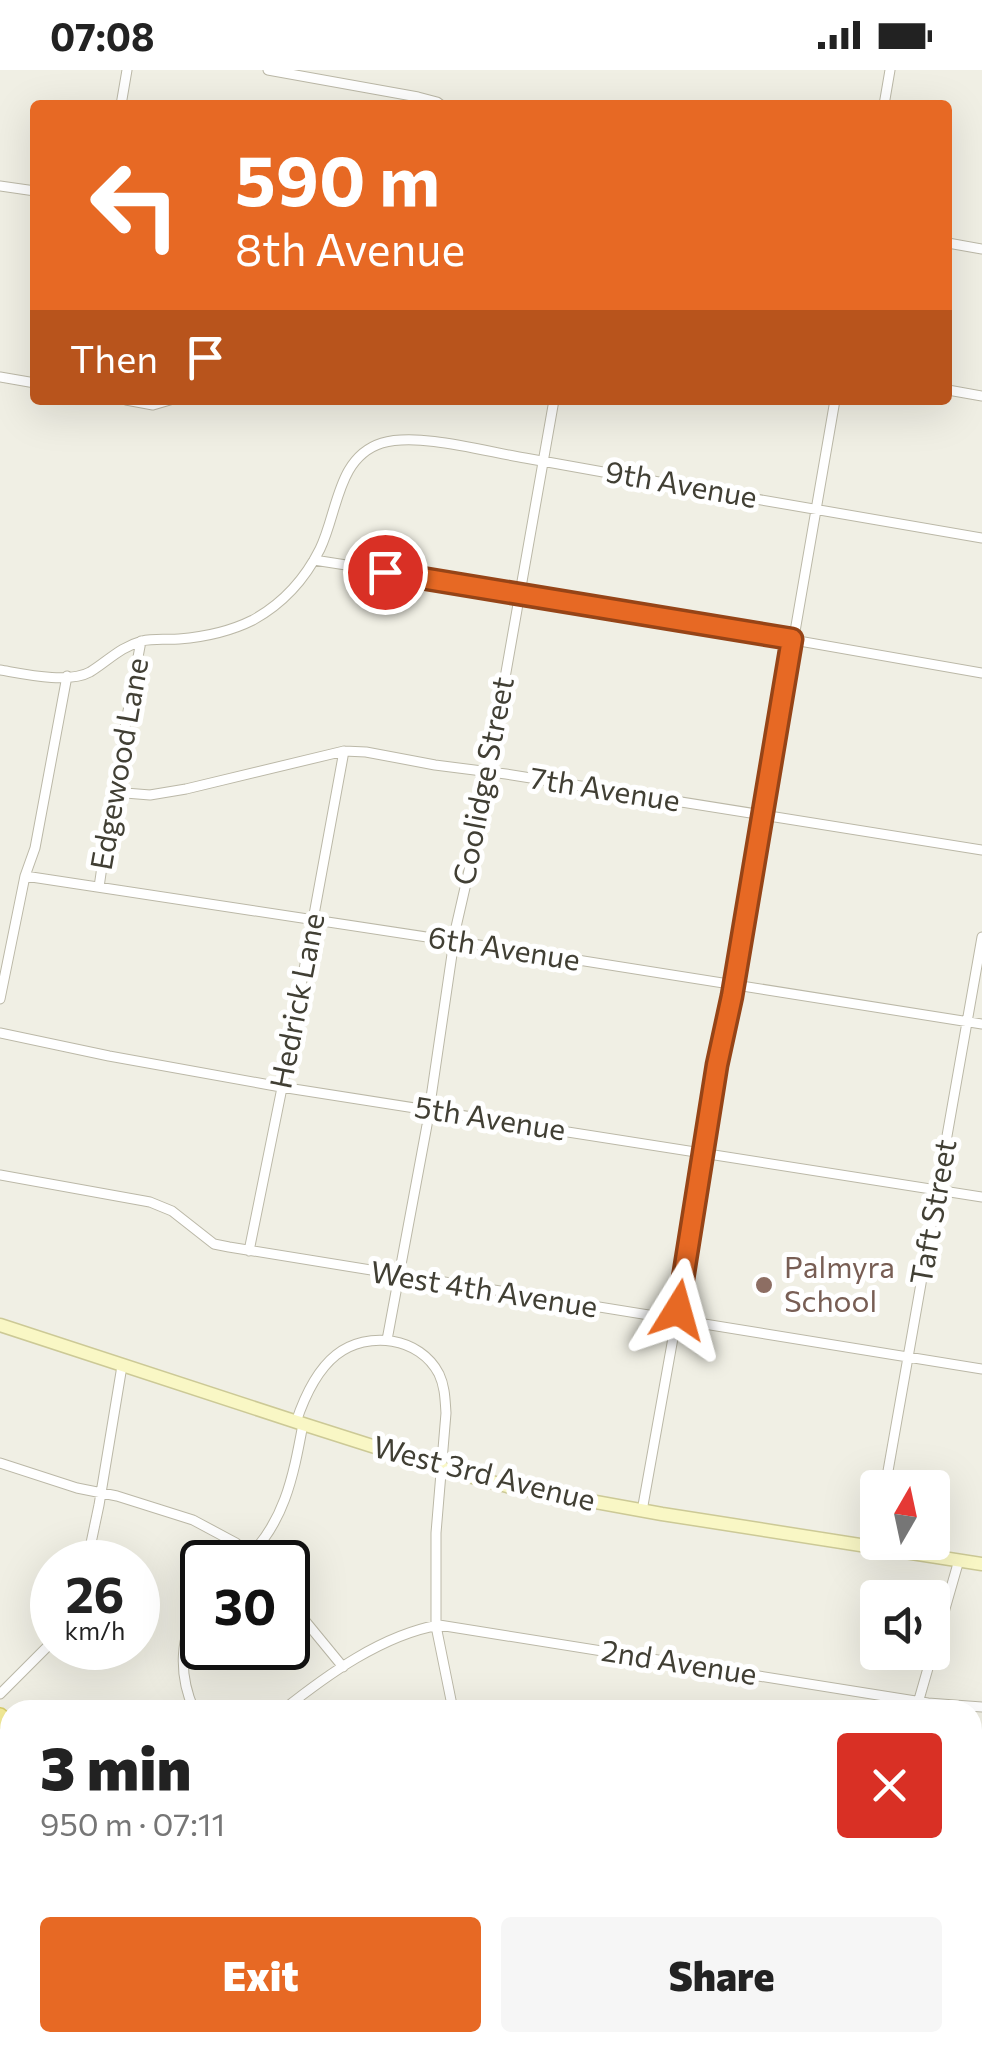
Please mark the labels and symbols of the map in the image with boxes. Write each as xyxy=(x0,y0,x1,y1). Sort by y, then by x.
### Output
street label: 9th Avenue xyxy=(603,451,760,514)
pin xyxy=(343,530,428,615)
street label: Edgewood Lane xyxy=(81,655,154,873)
street label: Coolidge Street xyxy=(443,673,520,888)
street label: 7th Avenue xyxy=(528,757,683,818)
street label: Hedrick Lane xyxy=(260,910,331,1091)
street label: 6th Avenue xyxy=(426,916,583,977)
street label: 5th Avenue xyxy=(412,1086,569,1147)
street label: Taft Street xyxy=(901,1136,963,1287)
place label: Palmyra School xyxy=(784,1247,895,1318)
street label: West 4th Avenue xyxy=(368,1251,600,1324)
position arrow xyxy=(626,1258,730,1362)
marker: Palmyra School xyxy=(753,1274,775,1296)
street label: West 3rd Avenue xyxy=(370,1426,600,1517)
north arrow xyxy=(860,1470,950,1560)
speed limit sign: 30 xyxy=(180,1540,310,1670)
street label: 2nd Avenue xyxy=(599,1630,760,1691)

